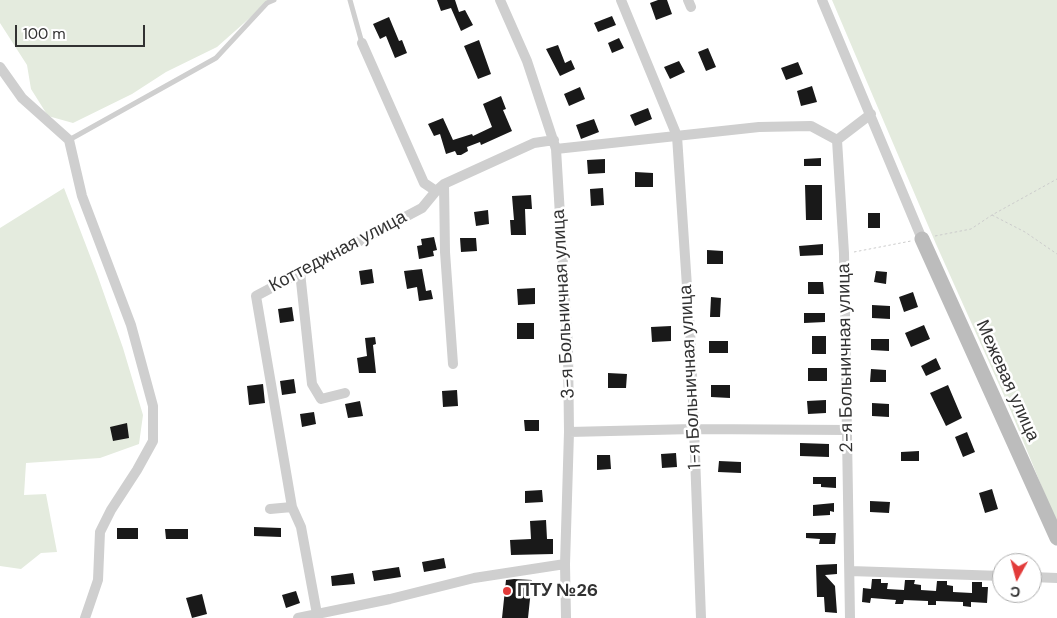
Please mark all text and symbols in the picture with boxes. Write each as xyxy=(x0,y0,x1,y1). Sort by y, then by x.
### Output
scale bar xyxy=(18,15,148,47)
text: 100 m xyxy=(23,24,66,44)
street label: Коттеджная улица xyxy=(266,207,410,297)
street label: 3-я Больничная улица xyxy=(548,209,580,399)
street label: 2-я Больничная улица xyxy=(834,263,858,453)
street label: 1-я Больничная улица xyxy=(675,284,707,470)
street label: Межевая улица xyxy=(971,317,1043,445)
north arrow xyxy=(992,553,1042,603)
place label: ПТУ №26 xyxy=(517,580,598,602)
text: С xyxy=(1009,582,1021,601)
marker: ПТУ №26 xyxy=(501,585,513,597)

